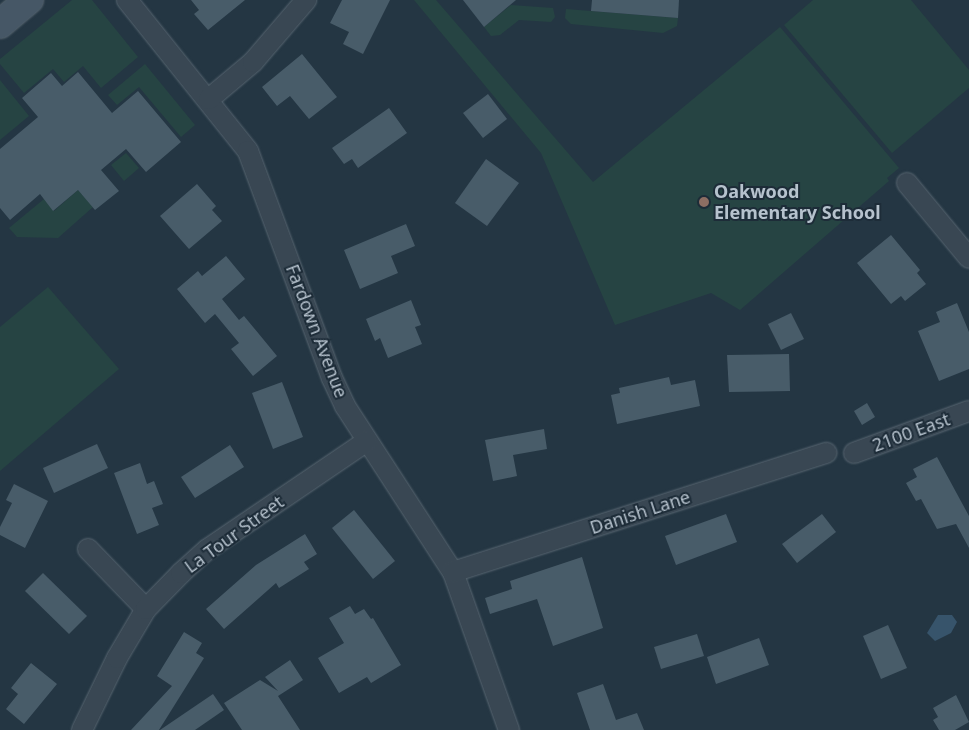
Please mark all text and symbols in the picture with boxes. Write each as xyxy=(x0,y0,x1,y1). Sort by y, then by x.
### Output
place label: Oakwood Elementary School xyxy=(714,181,881,223)
marker: Oakwood Elementary School xyxy=(698,196,710,208)
street label: Fardown Avenue xyxy=(282,261,352,401)
street label: 2100 East xyxy=(869,408,953,456)
street label: Danish Lane xyxy=(587,486,693,538)
street label: La Tour Street xyxy=(180,491,288,577)

